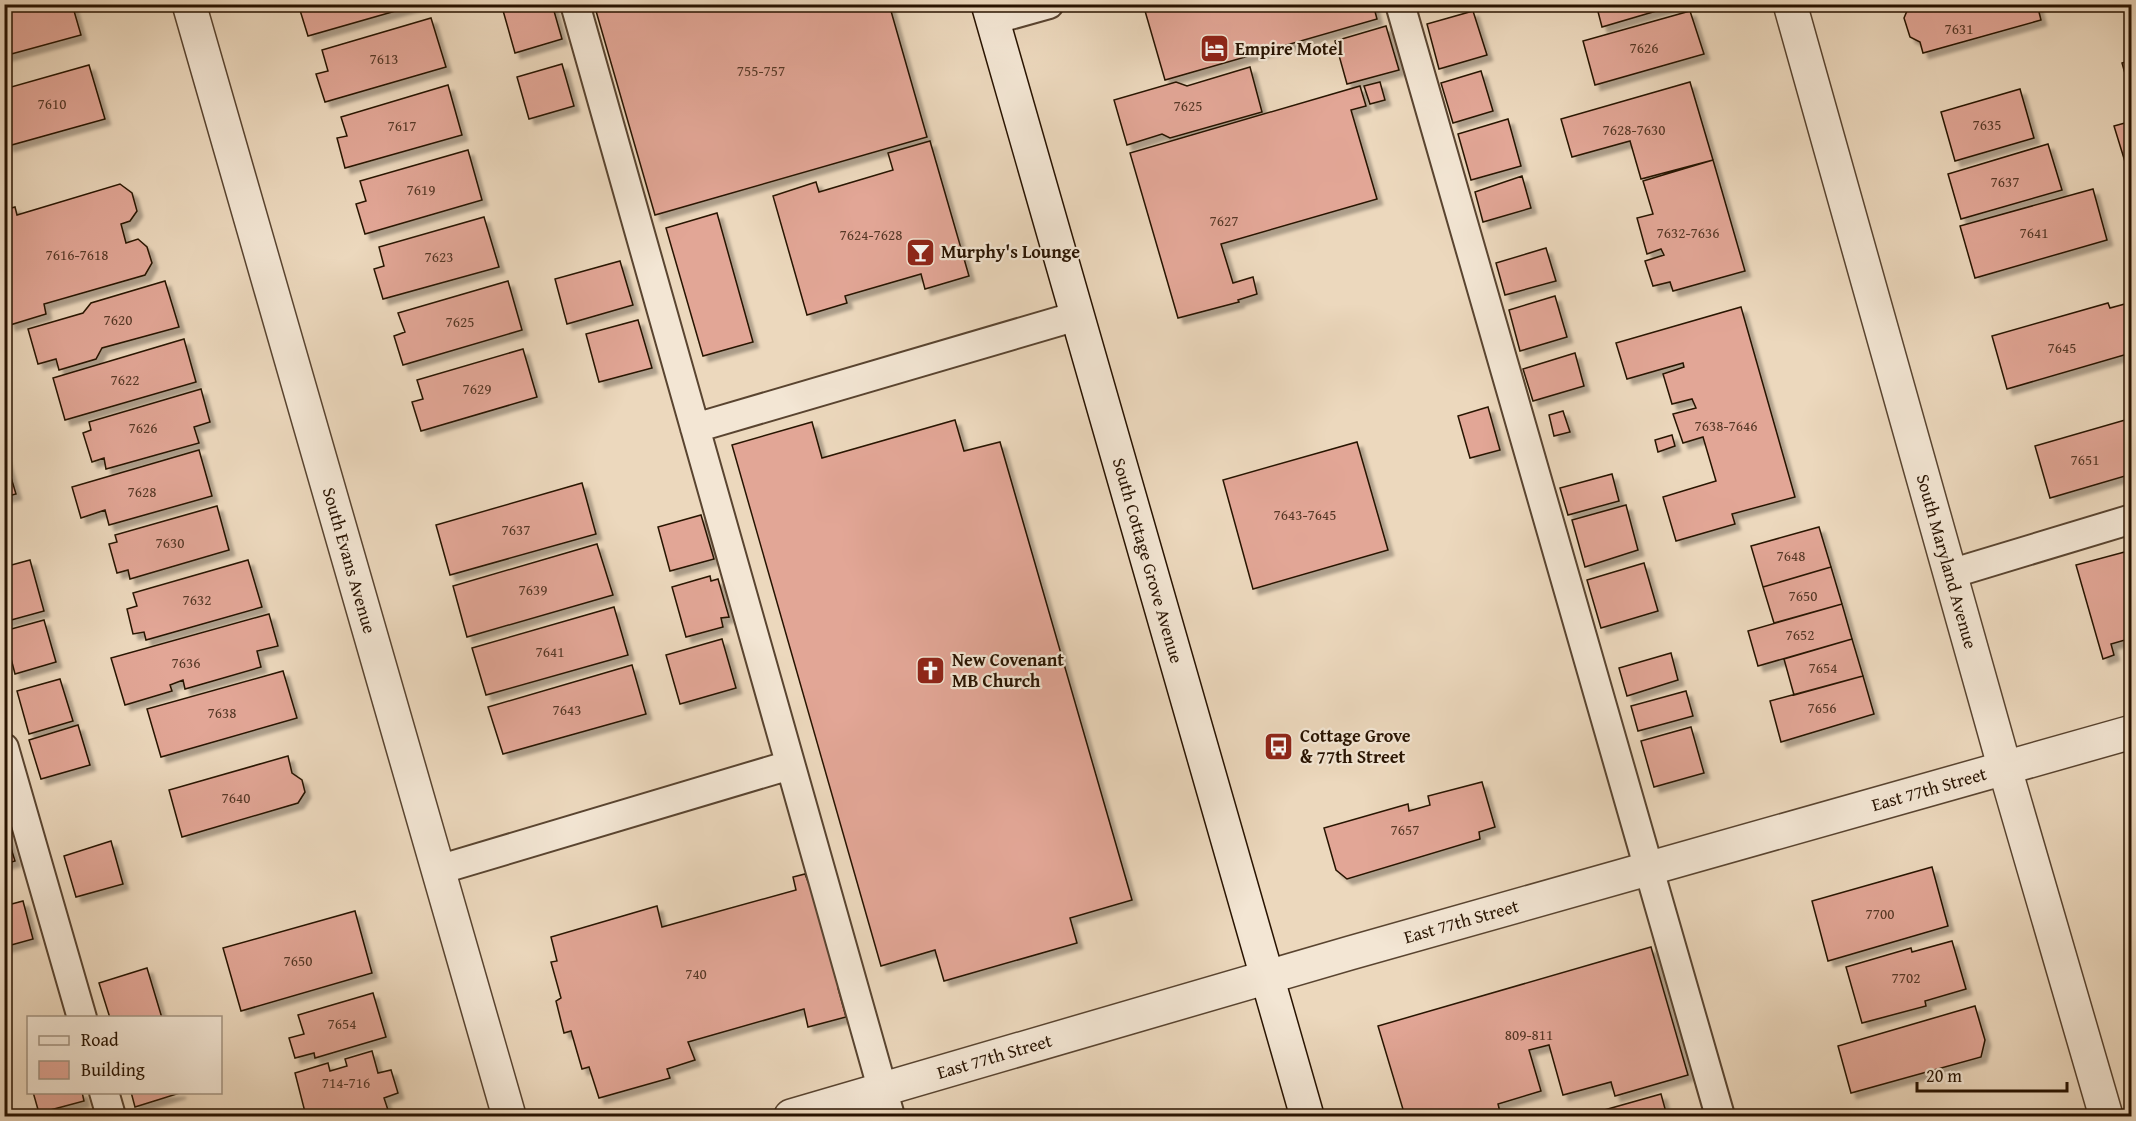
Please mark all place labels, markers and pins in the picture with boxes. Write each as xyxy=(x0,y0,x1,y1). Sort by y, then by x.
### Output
hotel icon: Empire Motel xyxy=(1198,33,1230,65)
place label: Empire Motel xyxy=(1235,35,1343,62)
bar icon: Murphy's Lounge xyxy=(904,236,936,268)
place label: Murphy's Lounge xyxy=(941,238,1080,265)
place label: New Covenant MB Church xyxy=(952,646,1064,694)
church icon: New Covenant MB Church xyxy=(915,654,947,686)
place label: Cottage Grove & 77th Street xyxy=(1300,722,1411,770)
bus stop icon: Cottage Grove & 77th Street xyxy=(1263,730,1295,762)

